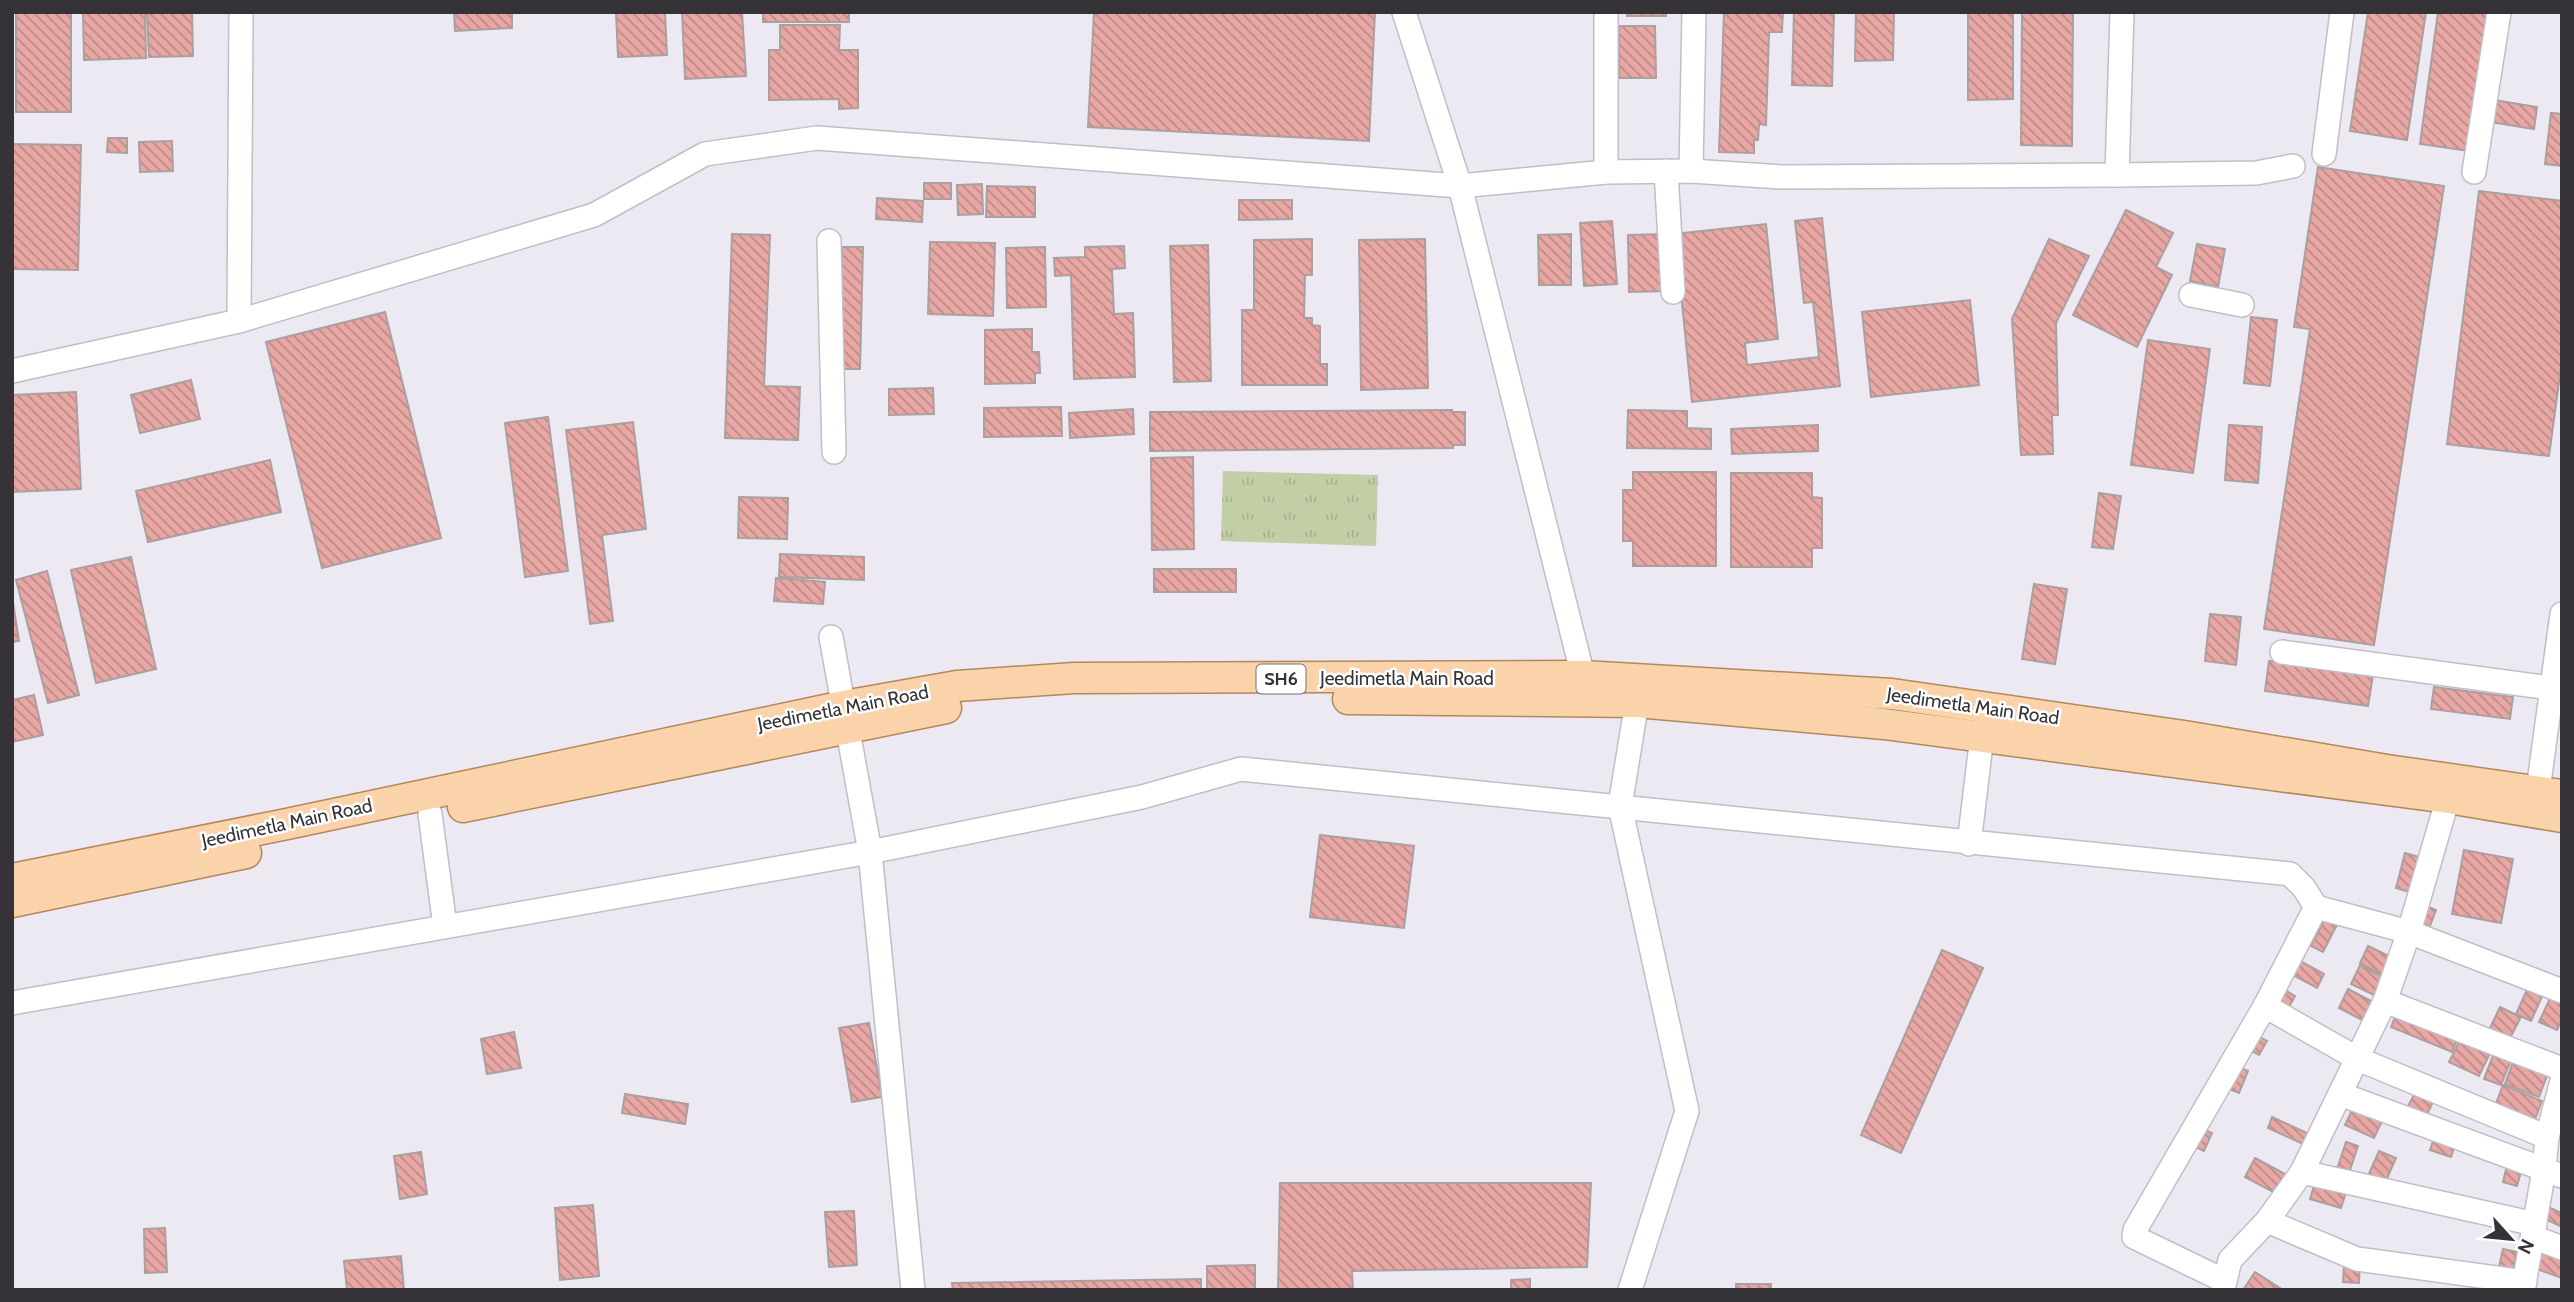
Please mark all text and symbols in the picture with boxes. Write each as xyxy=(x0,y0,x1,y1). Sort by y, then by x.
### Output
road number: SH6 xyxy=(1256,664,1306,694)
street label: Jeedimetla Main Road xyxy=(1319,667,1494,690)
street label: Jeedimetla Main Road xyxy=(754,680,931,736)
street label: Jeedimetla Main Road xyxy=(1884,682,2061,729)
street label: Jeedimetla Main Road xyxy=(199,794,374,853)
north arrow xyxy=(2476,1204,2546,1274)
text: N xyxy=(2512,1235,2539,1258)

